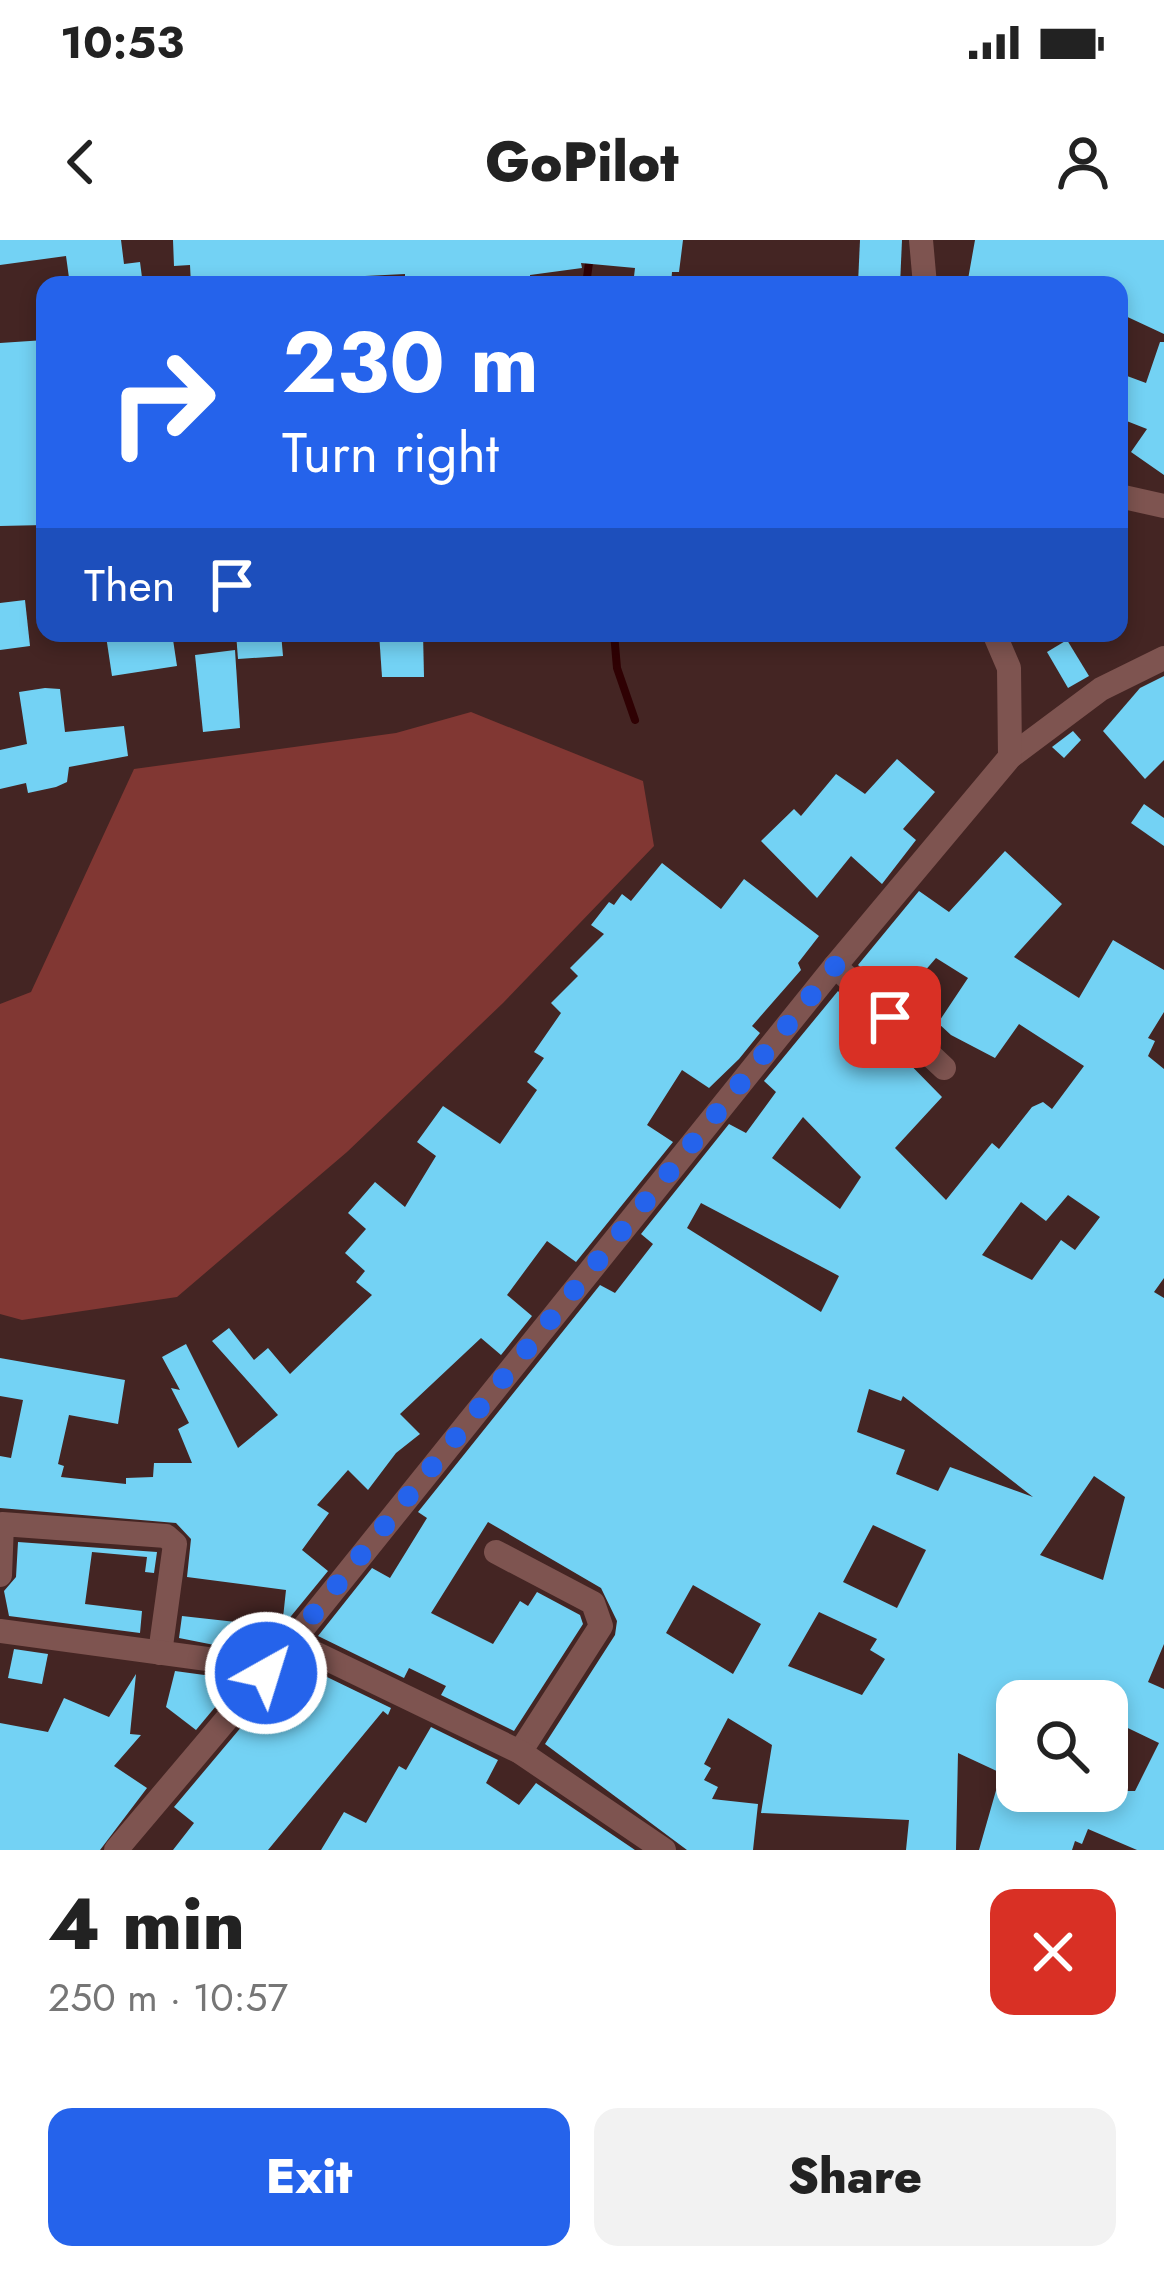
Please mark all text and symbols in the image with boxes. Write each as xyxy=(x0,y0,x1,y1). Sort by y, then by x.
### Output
text: 10:53 xyxy=(60,10,184,75)
text: GoPilot xyxy=(485,123,679,201)
icon: back xyxy=(48,129,114,195)
icon: person xyxy=(1050,129,1116,195)
text: 230 m xyxy=(282,302,539,424)
icon: right xyxy=(84,324,240,480)
text: Turn right xyxy=(282,414,499,492)
icon: arrive xyxy=(199,552,265,618)
text: Then xyxy=(84,553,175,618)
pin xyxy=(839,966,941,1068)
icon: arrive xyxy=(857,984,923,1050)
position arrow xyxy=(203,1610,329,1736)
map controls xyxy=(996,1680,1128,1812)
button: search xyxy=(996,1680,1128,1812)
text: 4 min xyxy=(48,1872,245,1976)
button: close xyxy=(990,1889,1116,2015)
text: 250 m · 10:57 xyxy=(48,1969,288,2026)
button: Exit xyxy=(48,2108,570,2246)
button: Share xyxy=(594,2108,1116,2246)

